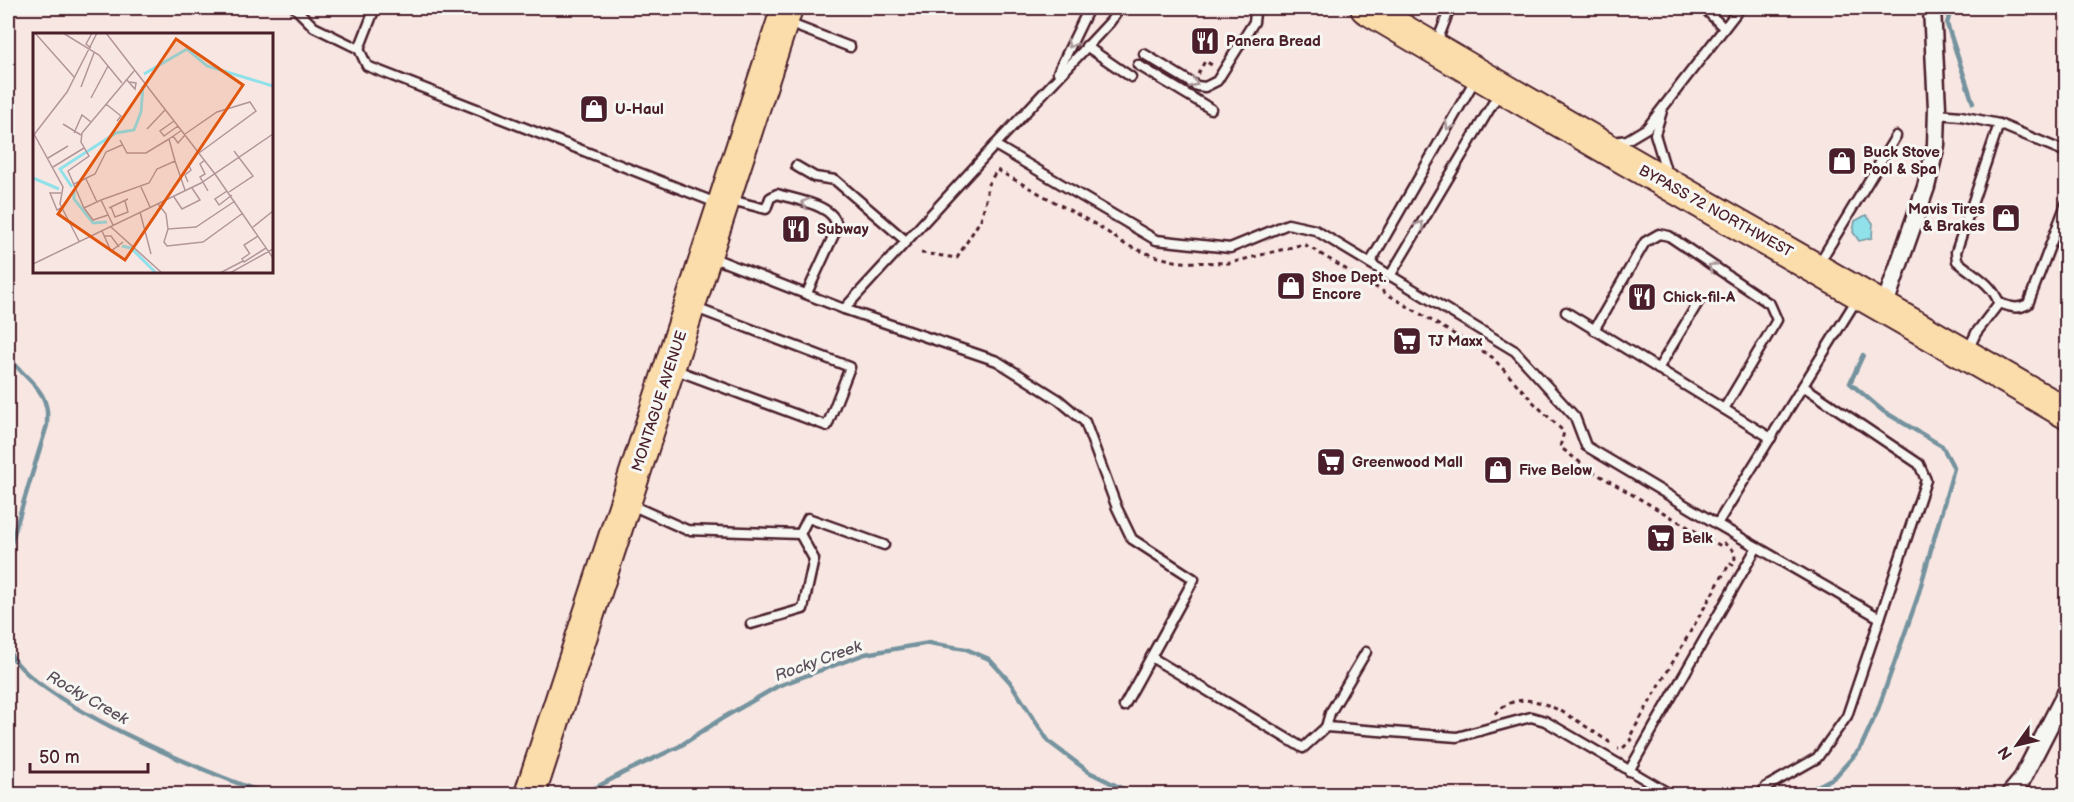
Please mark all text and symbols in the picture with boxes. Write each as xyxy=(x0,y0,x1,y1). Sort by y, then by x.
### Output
restaurant icon: Panera Bread xyxy=(1189,25,1221,57)
place label: Panera Bread xyxy=(1226,32,1321,51)
inset map xyxy=(33,33,273,273)
one-way arrow xyxy=(1067,38,1079,49)
one-way arrow xyxy=(1188,76,1199,88)
shop icon: U-Haul xyxy=(578,93,610,125)
place label: U-Haul xyxy=(615,100,664,119)
one-way arrow xyxy=(1445,120,1456,130)
place label: Buck Stove Pool & Spa xyxy=(1863,143,1940,179)
shop icon: Buck Stove Pool & Spa xyxy=(1826,145,1858,177)
street label: BYPASS 72 NORTHWEST xyxy=(1635,161,1796,262)
one-way arrow xyxy=(800,197,811,210)
place label: Mavis Tires & Brakes xyxy=(1908,200,1985,236)
shop icon: Mavis Tires & Brakes xyxy=(1990,202,2022,234)
restaurant icon: Subway xyxy=(780,213,812,245)
place label: Subway xyxy=(817,220,869,239)
one-way arrow xyxy=(1413,221,1425,232)
one-way arrow xyxy=(1708,263,1719,274)
place label: Shoe Dept. Encore xyxy=(1312,268,1387,304)
shop icon: Shoe Dept. Encore xyxy=(1275,270,1307,302)
restaurant icon: Chick-fil-A xyxy=(1626,281,1658,313)
place label: Chick-fil-A xyxy=(1663,288,1736,307)
supermarket icon: TJ Maxx xyxy=(1391,325,1423,357)
street label: MONTAGUE AVENUE xyxy=(628,328,691,474)
place label: TJ Maxx xyxy=(1428,332,1483,351)
supermarket icon: Greenwood Mall xyxy=(1315,446,1347,478)
place label: Greenwood Mall xyxy=(1352,453,1463,472)
shop icon: Five Below xyxy=(1482,454,1514,486)
place label: Five Below xyxy=(1519,461,1592,480)
supermarket icon: Belk xyxy=(1645,522,1677,554)
place label: Belk xyxy=(1682,529,1713,548)
water label: Rocky Creek xyxy=(772,637,866,686)
water label: Rocky Creek xyxy=(43,667,132,730)
north arrow xyxy=(1987,715,2047,775)
scale bar xyxy=(30,736,148,774)
text: N xyxy=(1995,742,2017,763)
text: 50 m xyxy=(39,747,80,768)

